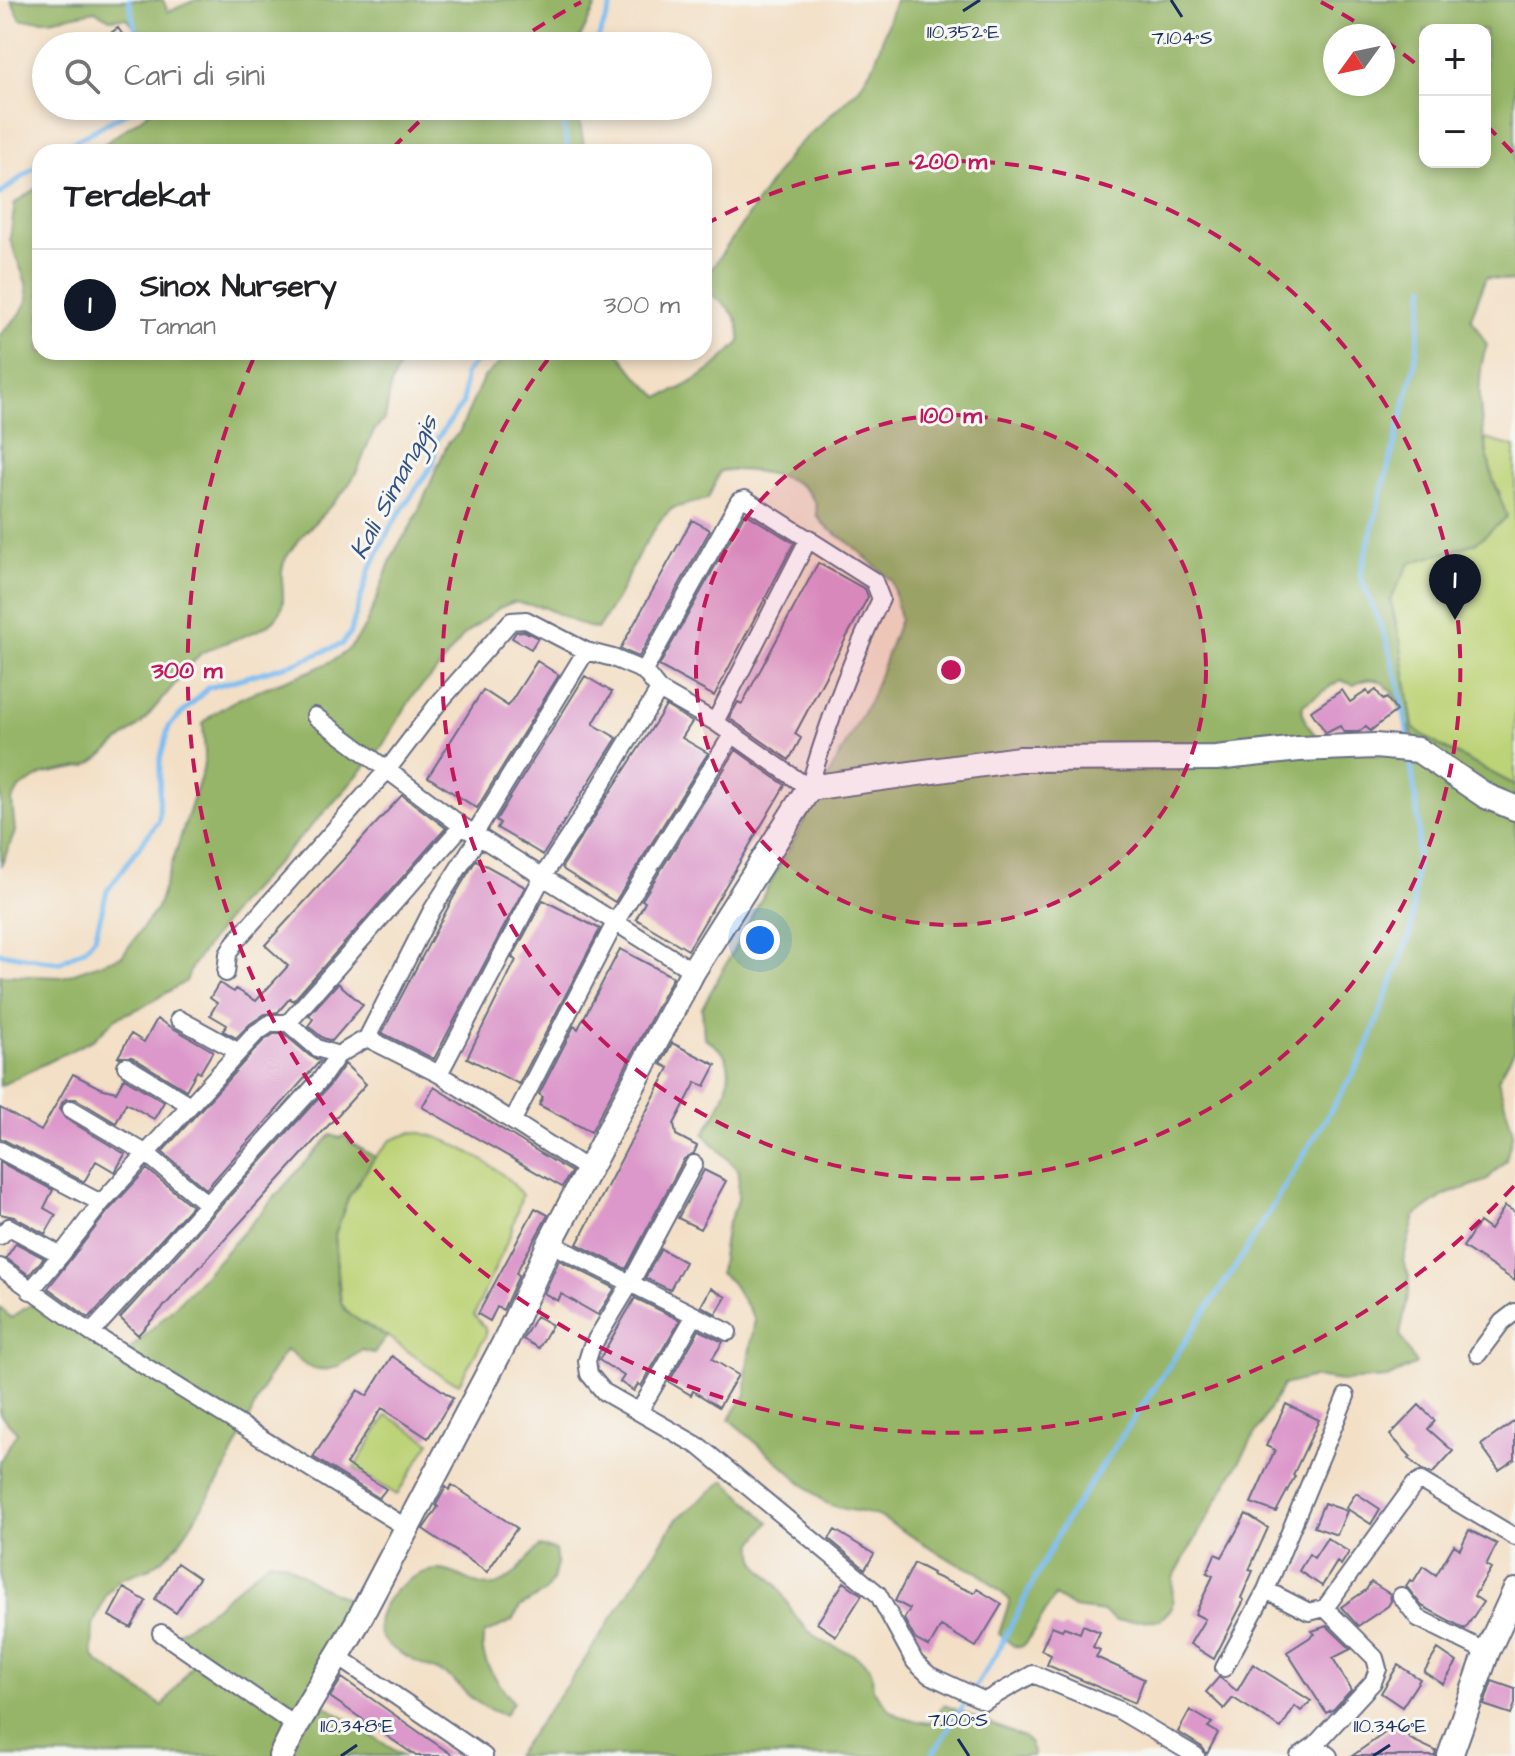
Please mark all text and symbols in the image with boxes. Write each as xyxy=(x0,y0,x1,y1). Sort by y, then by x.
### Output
text: 110.352°E xyxy=(927,18,999,46)
text: 7.104°S xyxy=(1151,24,1213,52)
north arrow xyxy=(1323,24,1395,96)
map controls xyxy=(1419,24,1491,168)
button: + xyxy=(1419,24,1491,96)
search box xyxy=(32,32,712,120)
icon: search xyxy=(60,54,104,98)
text: Cari di sini xyxy=(124,55,265,97)
button: − xyxy=(1419,96,1491,168)
text: 200 m xyxy=(914,145,987,179)
text: Terdekat xyxy=(64,172,210,220)
text: Sinox Nursery xyxy=(140,266,337,308)
text: 1 xyxy=(88,287,92,323)
text: 300 m xyxy=(603,287,680,323)
text: Taman xyxy=(140,308,216,344)
text: 100 m xyxy=(920,399,982,433)
water label: Kali Simanggis xyxy=(341,407,449,566)
pin: 1 xyxy=(1429,554,1481,620)
text: 300 m xyxy=(151,654,223,688)
centre of rings xyxy=(937,656,965,684)
your location xyxy=(740,920,780,960)
text: 7.100°S xyxy=(928,1706,988,1734)
text: 110.348°E xyxy=(320,1712,394,1740)
text: 110.346°E xyxy=(1353,1712,1427,1740)

